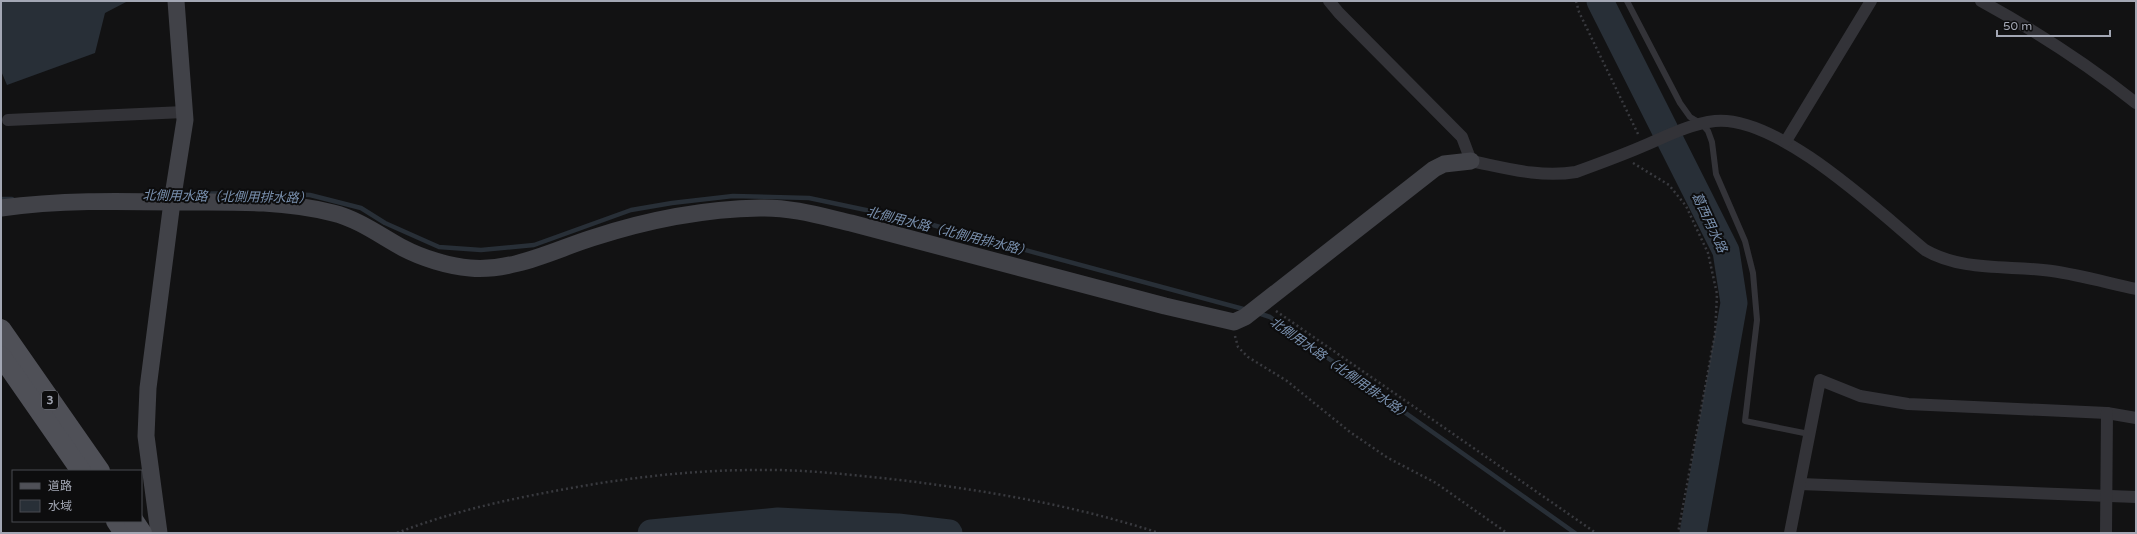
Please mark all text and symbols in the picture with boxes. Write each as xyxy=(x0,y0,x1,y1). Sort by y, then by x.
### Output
scale bar xyxy=(1997,12,2110,38)
text: 50 m xyxy=(2003,19,2032,33)
water label: 北側用水路（北側用排水路） xyxy=(142,188,312,206)
water label: 葛西用水路 xyxy=(1688,190,1730,256)
water label: 北側用水路（北側用排水路） xyxy=(865,204,1033,260)
water label: 北側用水路（北側用排水路） xyxy=(1267,314,1414,424)
road number: 3 xyxy=(42,391,58,409)
legend xyxy=(12,470,142,522)
text: 道路 xyxy=(48,479,72,493)
text: 水域 xyxy=(48,499,72,513)

